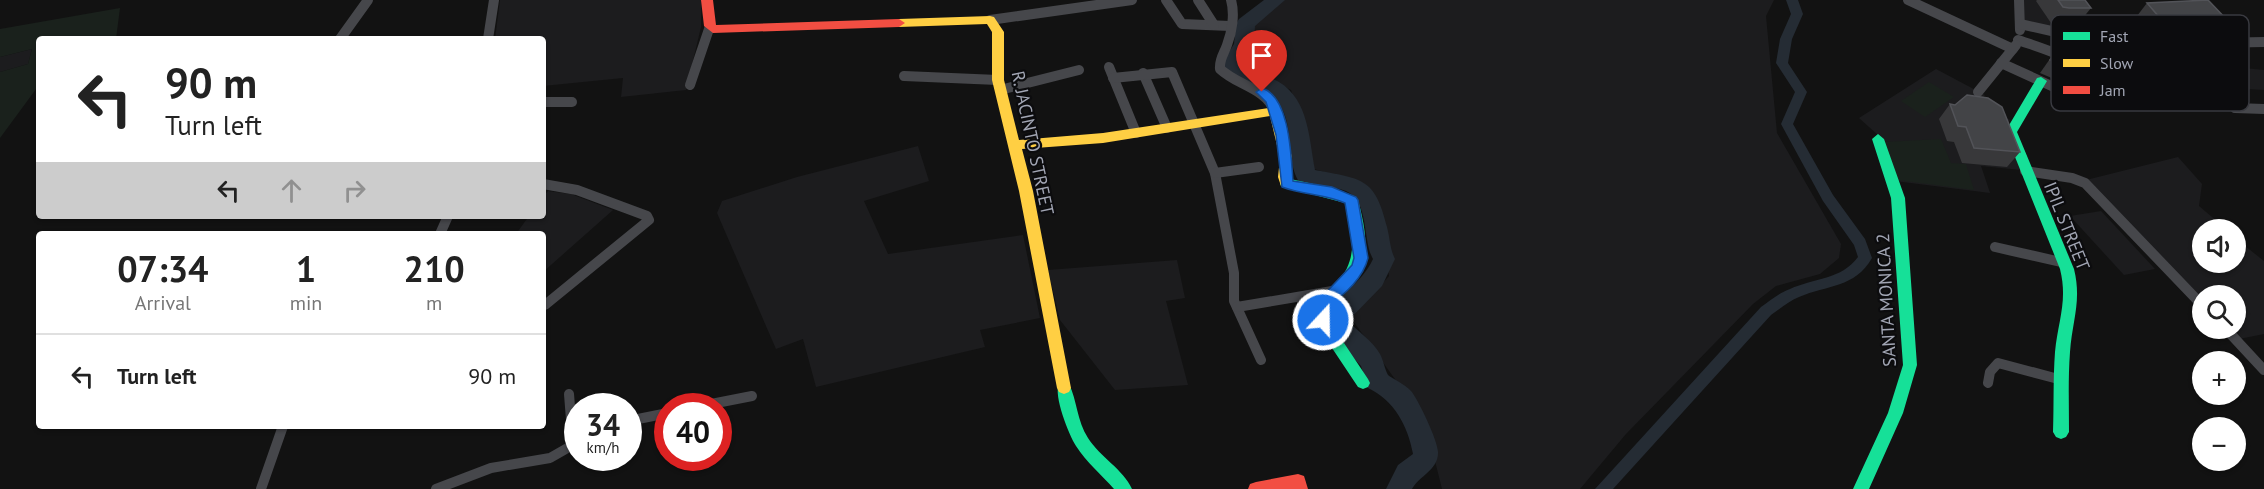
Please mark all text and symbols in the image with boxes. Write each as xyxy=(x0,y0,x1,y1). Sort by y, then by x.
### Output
legend xyxy=(2051,15,2249,111)
text: Fast xyxy=(2100,26,2129,46)
pin xyxy=(1236,30,1287,92)
icon: arrive xyxy=(1245,39,1278,72)
text: Slow xyxy=(2100,53,2134,73)
text: 90 m xyxy=(165,55,257,110)
icon: left xyxy=(66,60,144,138)
street label: R. JACINTO STREET xyxy=(1007,69,1060,217)
text: Jam xyxy=(2099,80,2126,100)
text: Turn left xyxy=(165,108,262,142)
icon: left xyxy=(212,174,245,207)
icon: ahead xyxy=(275,174,308,207)
icon: right xyxy=(338,174,371,207)
street label: IPIL STREET xyxy=(2039,178,2095,274)
map controls xyxy=(2192,219,2246,471)
button: sound xyxy=(2192,219,2246,273)
street label: SANTA MONICA 2 xyxy=(1871,233,1901,367)
text: 07:34 xyxy=(117,245,209,292)
text: 1 xyxy=(296,245,316,292)
text: 210 xyxy=(404,245,465,292)
button: search xyxy=(2192,285,2246,339)
position arrow xyxy=(1291,288,1355,352)
text: Arrival xyxy=(135,290,191,316)
text: min xyxy=(290,290,322,316)
text: m xyxy=(426,290,442,316)
button: + xyxy=(2192,351,2246,405)
icon: left xyxy=(66,360,99,393)
text: Turn left xyxy=(117,362,197,390)
text: 90 m xyxy=(468,362,516,390)
speed limit sign: 40 xyxy=(654,393,732,471)
text: 34 xyxy=(586,405,620,444)
button: − xyxy=(2192,417,2246,471)
text: km/h xyxy=(587,438,619,457)

